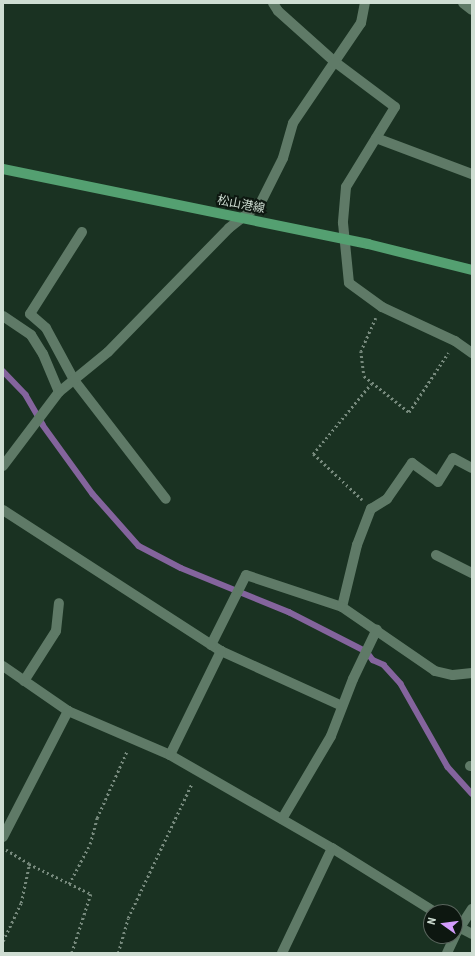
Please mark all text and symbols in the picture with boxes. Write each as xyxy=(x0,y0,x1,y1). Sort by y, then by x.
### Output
street label: 松山港線 xyxy=(216,193,266,217)
north arrow xyxy=(423,904,463,944)
text: N xyxy=(425,916,439,926)

